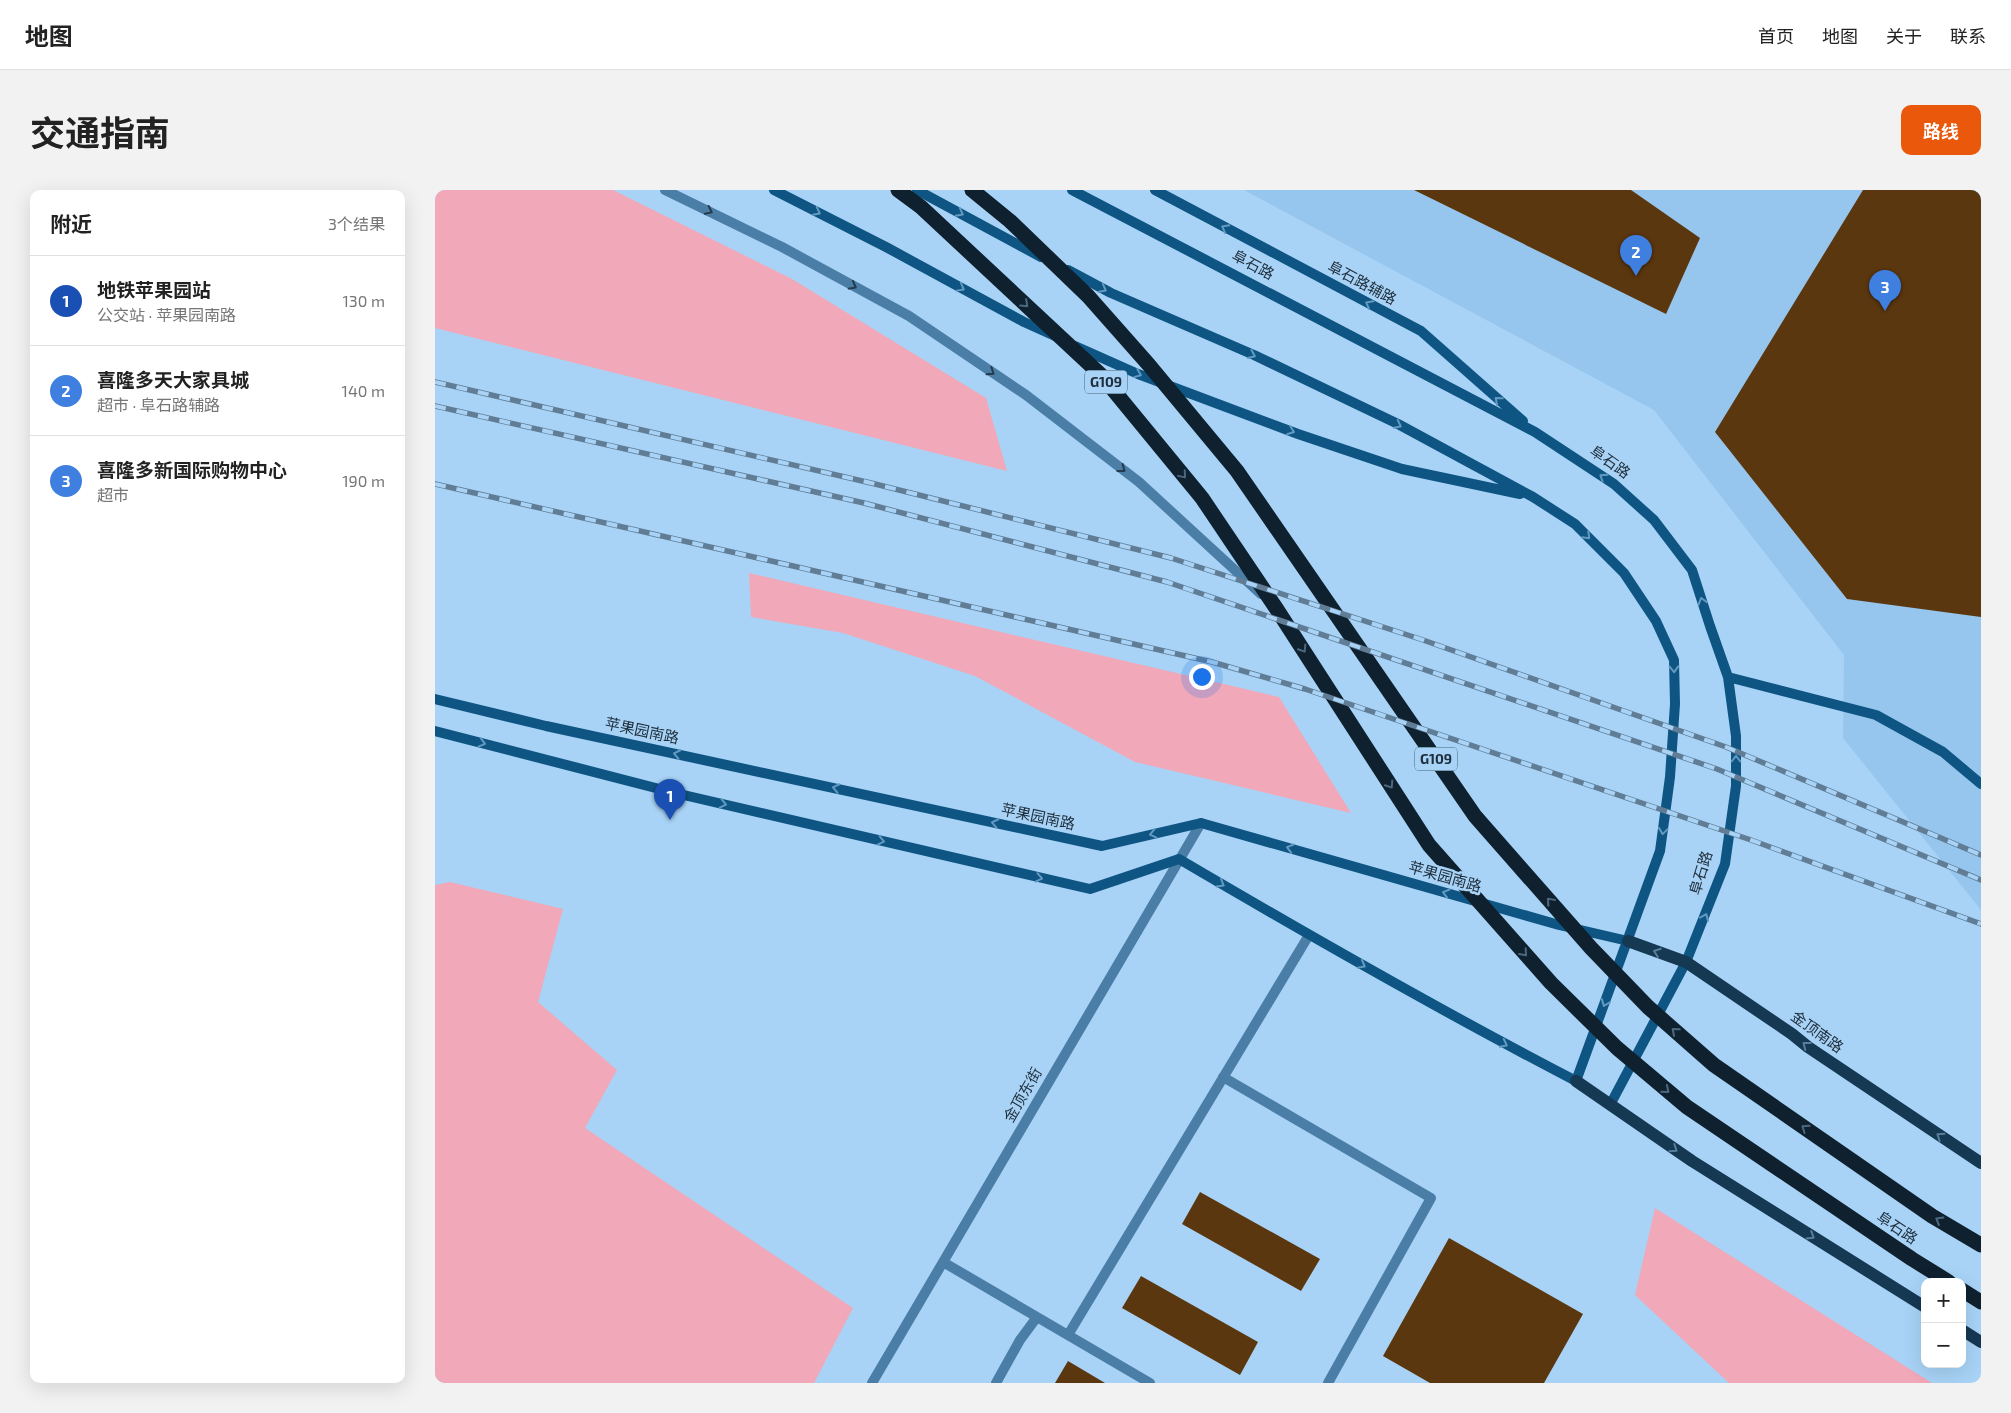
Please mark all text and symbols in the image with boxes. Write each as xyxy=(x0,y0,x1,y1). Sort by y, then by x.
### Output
text: 地图 xyxy=(25,21,73,50)
text: 首页 xyxy=(1758,25,1794,47)
text: 地图 xyxy=(1822,25,1858,47)
text: 关于 xyxy=(1886,25,1922,47)
text: 联系 xyxy=(1950,25,1986,47)
button: 路线 xyxy=(1901,105,1981,155)
text: 交通指南 xyxy=(30,111,170,153)
one-way arrow xyxy=(704,205,713,215)
one-way arrow xyxy=(812,206,821,216)
one-way arrow xyxy=(954,207,963,217)
text: 附近 xyxy=(50,211,92,236)
text: 3个结果 xyxy=(328,214,385,233)
one-way arrow xyxy=(1221,224,1230,234)
pin: 2 xyxy=(1620,235,1652,276)
street label: 阜石路 xyxy=(1229,246,1278,283)
street label: 阜石路辅路 xyxy=(1325,257,1400,308)
pin: 3 xyxy=(1869,270,1901,311)
text: 地铁苹果园站 xyxy=(97,278,211,301)
one-way arrow xyxy=(848,280,857,290)
one-way arrow xyxy=(956,281,965,291)
one-way arrow xyxy=(1098,283,1107,293)
text: 1 xyxy=(63,291,69,310)
text: 130 m xyxy=(343,291,385,310)
one-way arrow xyxy=(1019,298,1028,307)
one-way arrow xyxy=(1365,300,1374,310)
text: 公交站 · 苹果园南路 xyxy=(97,305,236,324)
one-way arrow xyxy=(1247,348,1256,359)
one-way arrow xyxy=(985,366,995,375)
text: 喜隆多天大家具城 xyxy=(97,368,249,391)
one-way arrow xyxy=(1133,368,1142,379)
road number: G109 xyxy=(1085,370,1127,393)
text: 2 xyxy=(61,381,71,400)
text: 140 m xyxy=(342,381,385,400)
text: 超市 · 阜石路辅路 xyxy=(97,395,220,414)
one-way arrow xyxy=(1495,396,1504,405)
one-way arrow xyxy=(1393,419,1402,429)
one-way arrow xyxy=(1286,425,1294,435)
street label: 阜石路 xyxy=(1587,441,1634,481)
text: 喜隆多新国际购物中心 xyxy=(97,458,287,481)
one-way arrow xyxy=(1116,463,1125,471)
one-way arrow xyxy=(1177,469,1186,478)
text: 3 xyxy=(61,471,71,490)
text: 190 m xyxy=(342,471,385,490)
one-way arrow xyxy=(1599,474,1609,483)
text: 超市 xyxy=(97,485,129,504)
one-way arrow xyxy=(1581,530,1590,539)
one-way arrow xyxy=(1698,598,1708,606)
one-way arrow xyxy=(1296,643,1306,652)
your location xyxy=(1189,664,1215,690)
one-way arrow xyxy=(1669,666,1679,674)
street label: 苹果园南路 xyxy=(604,713,681,747)
one-way arrow xyxy=(478,737,487,748)
road number: G109 xyxy=(1415,748,1457,770)
one-way arrow xyxy=(673,749,682,760)
one-way arrow xyxy=(1731,755,1741,762)
pin: 1 xyxy=(654,779,686,820)
one-way arrow xyxy=(1384,780,1394,789)
one-way arrow xyxy=(832,784,840,794)
one-way arrow xyxy=(718,798,727,809)
street label: 苹果园南路 xyxy=(1000,799,1077,833)
one-way arrow xyxy=(990,818,999,829)
one-way arrow xyxy=(1658,827,1668,836)
one-way arrow xyxy=(1149,828,1158,839)
one-way arrow xyxy=(877,835,886,846)
one-way arrow xyxy=(1285,843,1294,854)
street label: 阜石路 xyxy=(1685,849,1715,897)
street label: 苹果园南路 xyxy=(1407,857,1484,895)
one-way arrow xyxy=(1035,872,1044,883)
one-way arrow xyxy=(1216,877,1225,887)
one-way arrow xyxy=(1443,888,1451,898)
one-way arrow xyxy=(1547,898,1556,907)
one-way arrow xyxy=(1699,913,1709,922)
one-way arrow xyxy=(1518,947,1527,956)
one-way arrow xyxy=(1653,947,1662,957)
one-way arrow xyxy=(1356,959,1365,969)
one-way arrow xyxy=(1601,999,1611,1007)
street label: 金顶南路 xyxy=(1788,1006,1847,1056)
one-way arrow xyxy=(1672,1028,1681,1037)
one-way arrow xyxy=(1499,1038,1508,1048)
one-way arrow xyxy=(1802,1042,1812,1051)
street label: 金顶东街 xyxy=(999,1064,1045,1125)
one-way arrow xyxy=(1661,1084,1670,1093)
one-way arrow xyxy=(1801,1125,1811,1134)
one-way arrow xyxy=(1937,1133,1946,1142)
one-way arrow xyxy=(1668,1143,1678,1152)
street label: 阜石路 xyxy=(1874,1207,1921,1247)
one-way arrow xyxy=(1936,1216,1945,1226)
one-way arrow xyxy=(1806,1229,1815,1239)
map controls xyxy=(1921,1278,1966,1368)
button: + xyxy=(1921,1278,1966,1323)
button: − xyxy=(1921,1323,1966,1368)

